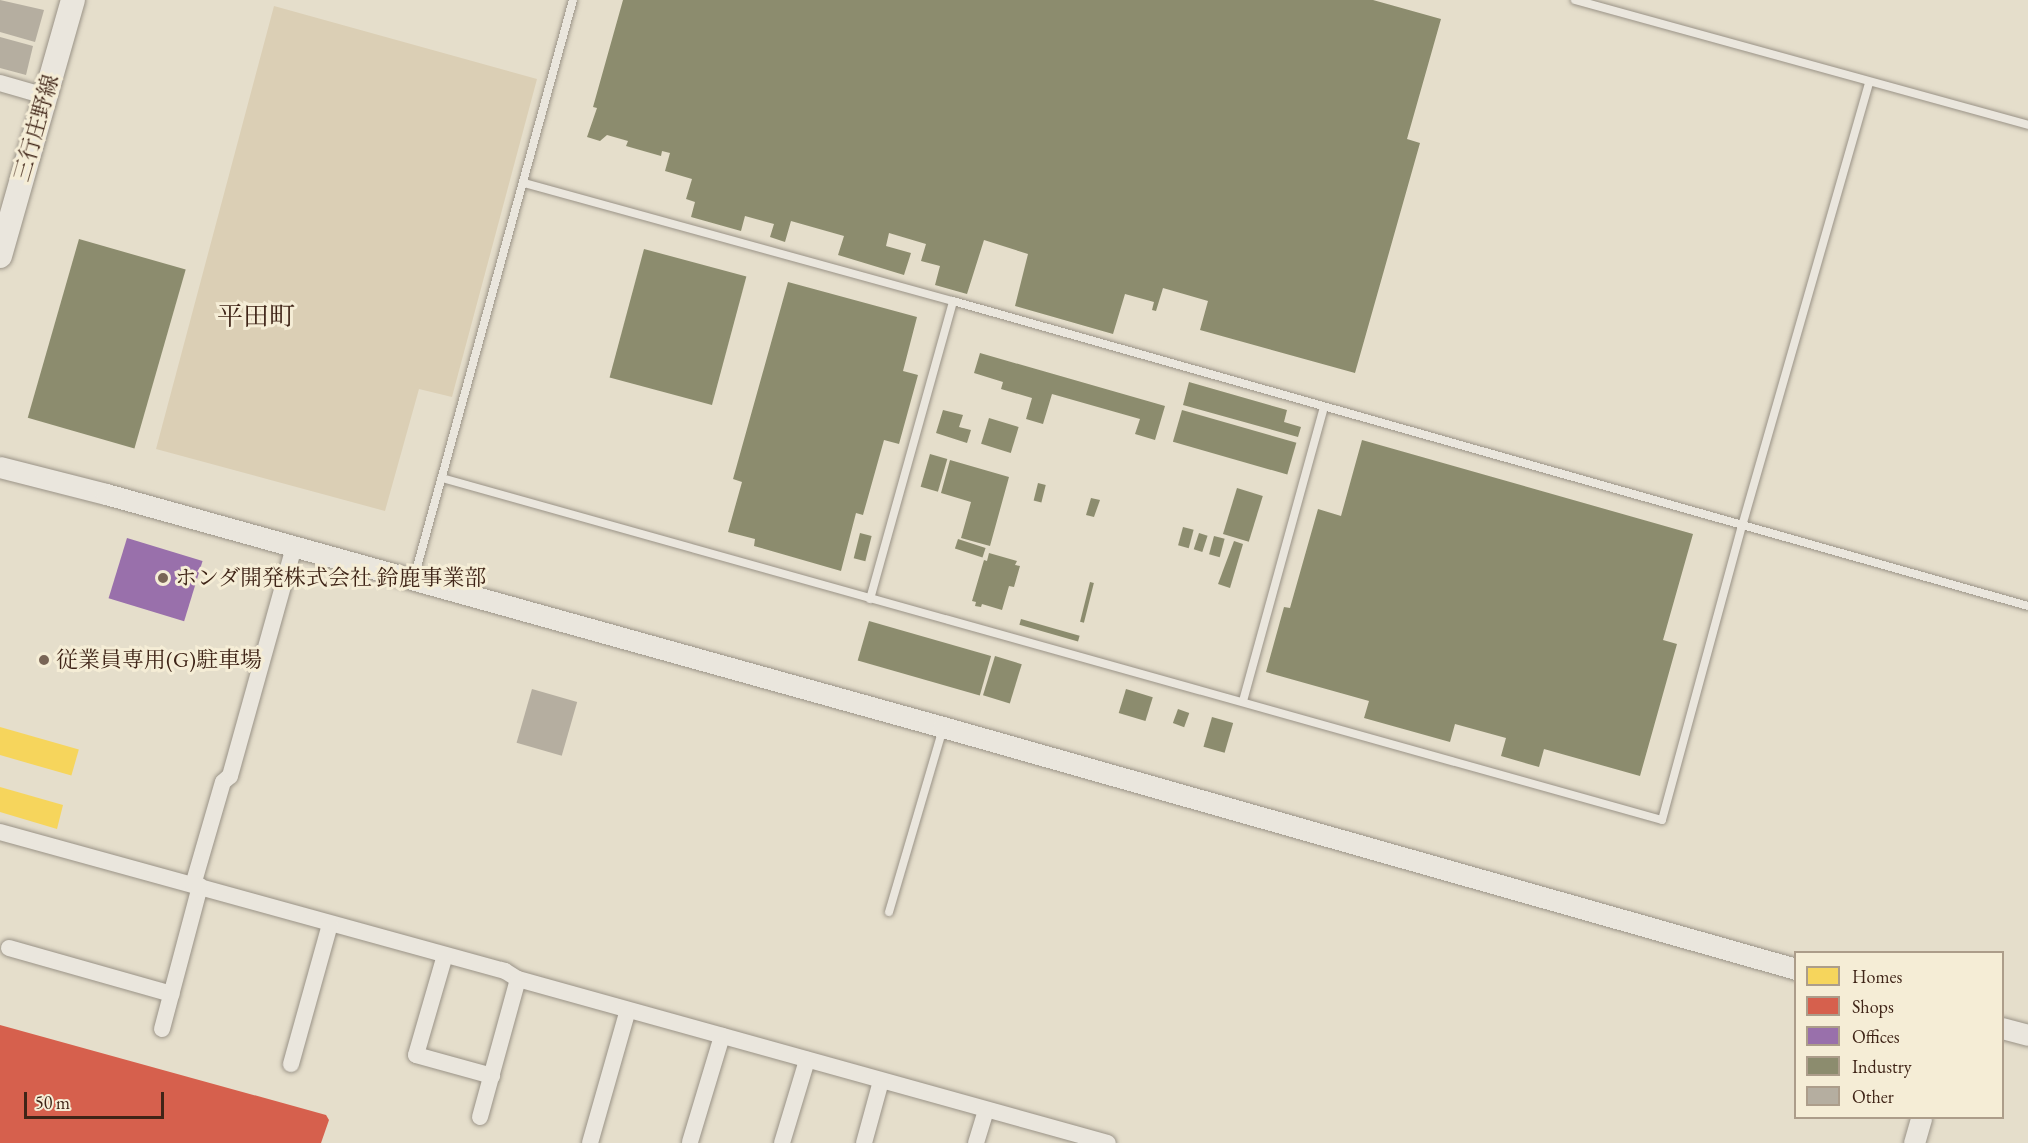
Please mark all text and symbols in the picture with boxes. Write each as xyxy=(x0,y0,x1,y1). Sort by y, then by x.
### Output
street label: 三行庄野線 xyxy=(8,71,64,185)
district label: 平田町 xyxy=(217,301,295,333)
place label: ホンダ開発株式会社 鈴鹿事業部 xyxy=(175,565,487,591)
marker: ホンダ開発株式会社 鈴鹿事業部 xyxy=(156,571,170,585)
place label: 従業員専用(G)駐車場 xyxy=(56,647,262,673)
marker: 従業員専用(G)駐車場 xyxy=(37,653,51,667)
legend xyxy=(1794,951,2004,1119)
text: Homes xyxy=(1852,965,1902,988)
text: Shops xyxy=(1852,995,1894,1018)
text: Offices xyxy=(1852,1025,1900,1048)
text: Industry xyxy=(1852,1055,1912,1078)
scale bar xyxy=(27,1080,166,1118)
text: Other xyxy=(1852,1085,1894,1108)
text: 50 m xyxy=(35,1091,70,1114)

